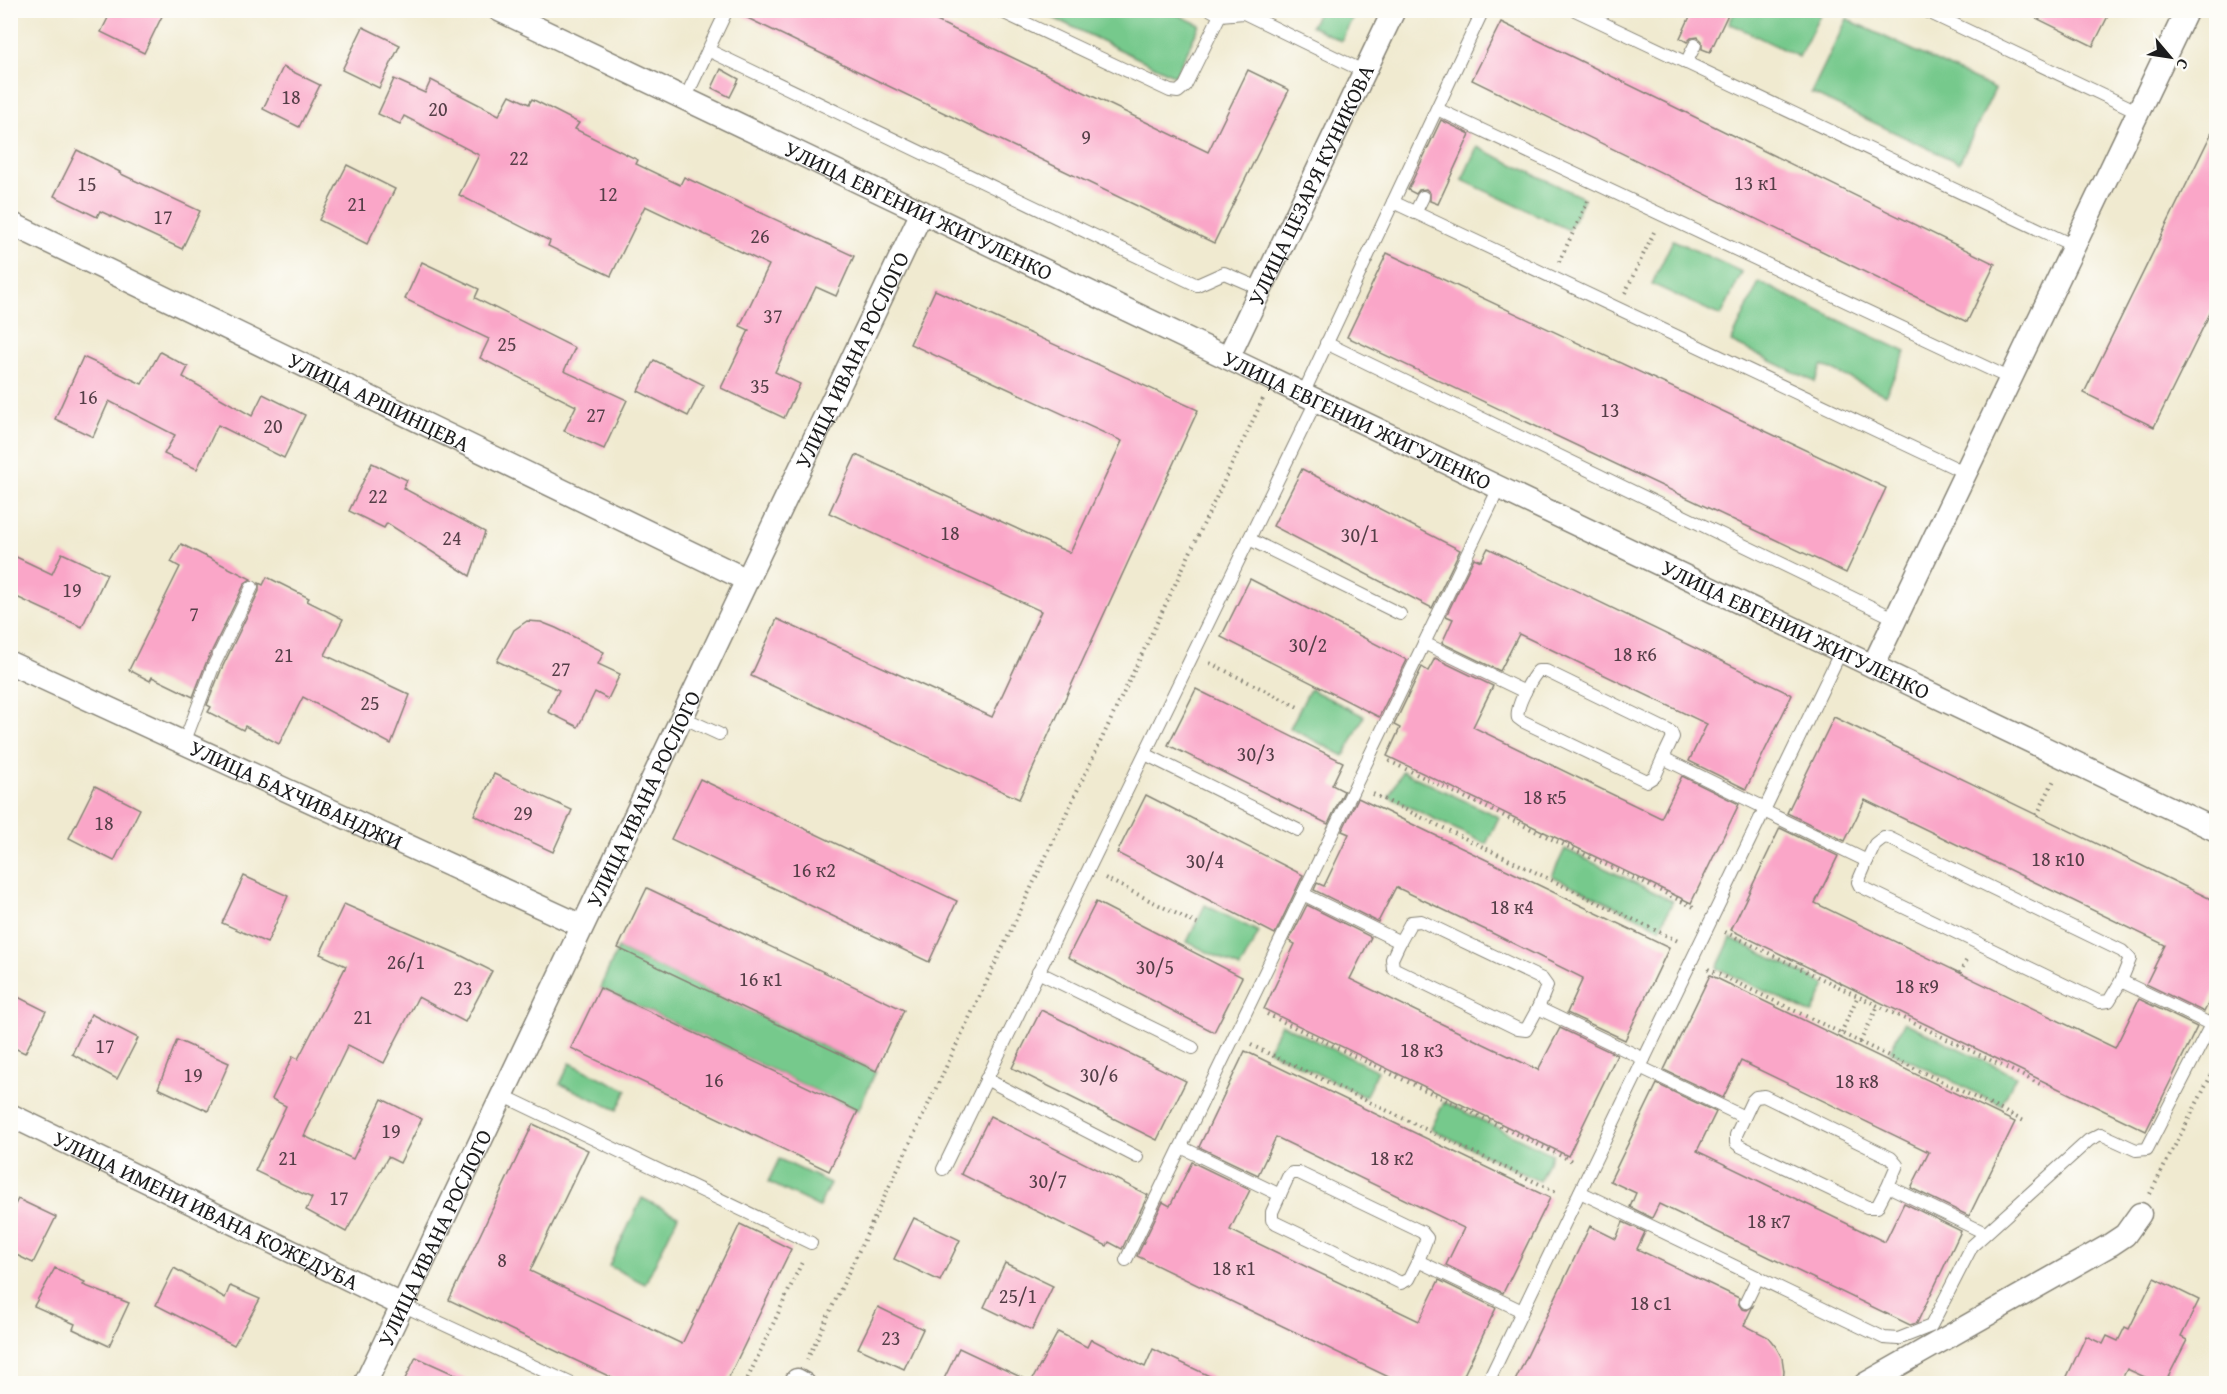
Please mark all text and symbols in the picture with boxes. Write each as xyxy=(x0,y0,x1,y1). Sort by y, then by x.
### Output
north arrow xyxy=(2140,27,2200,87)
text: С xyxy=(2170,54,2196,74)
street label: УЛИЦА ЦЕЗАРЯ КУНИКОВА xyxy=(1240,58,1382,310)
house number: 18 xyxy=(281,82,301,111)
house number: 20 xyxy=(428,94,448,123)
house number: 9 xyxy=(1081,122,1091,151)
street label: УЛИЦА ЕВГЕНИИ ЖИГУЛЕНКО xyxy=(779,133,1058,288)
house number: 22 xyxy=(509,143,529,172)
house number: 13 к1 xyxy=(1734,168,1778,197)
house number: 15 xyxy=(77,169,97,198)
house number: 12 xyxy=(598,179,618,208)
house number: 21 xyxy=(347,189,367,218)
house number: 17 xyxy=(153,202,173,231)
house number: 26 xyxy=(750,221,770,250)
street label: УЛИЦА ИВАНА РОСЛОГО xyxy=(787,246,917,474)
house number: 37 xyxy=(763,301,783,330)
house number: 25 xyxy=(497,329,517,358)
street label: УЛИЦА ЕВГЕНИИ ЖИГУЛЕНКО xyxy=(1218,342,1497,498)
street label: УЛИЦА АРШИНЦЕВА xyxy=(283,344,476,460)
house number: 35 xyxy=(750,371,770,400)
house number: 16 xyxy=(78,382,98,411)
house number: 13 xyxy=(1600,395,1620,424)
house number: 27 xyxy=(586,400,606,429)
house number: 20 xyxy=(263,411,283,440)
house number: 22 xyxy=(368,481,388,510)
house number: 18 xyxy=(940,518,960,547)
house number: 30/1 xyxy=(1341,520,1379,549)
house number: 24 xyxy=(442,523,462,552)
street label: УЛИЦА ЕВГЕНИИ ЖИГУЛЕНКО xyxy=(1656,551,1935,707)
house number: 19 xyxy=(62,575,82,604)
house number: 7 xyxy=(189,599,199,628)
house number: 30/2 xyxy=(1289,630,1327,659)
house number: 18 к6 xyxy=(1613,639,1657,668)
house number: 21 xyxy=(274,640,294,669)
house number: 27 xyxy=(551,654,571,683)
street label: УЛИЦА ИВАНА РОСЛОГО xyxy=(578,685,708,912)
house number: 25 xyxy=(360,688,380,717)
street label: УЛИЦА БАХЧИВАНДЖИ xyxy=(184,732,408,857)
house number: 30/3 xyxy=(1237,739,1275,768)
house number: 18 к5 xyxy=(1523,782,1567,811)
house number: 29 xyxy=(513,798,533,827)
house number: 18 xyxy=(94,808,114,837)
house number: 18 к10 xyxy=(2031,844,2085,873)
house number: 30/4 xyxy=(1186,846,1224,875)
house number: 16 к2 xyxy=(792,855,836,884)
house number: 18 к4 xyxy=(1490,892,1534,921)
house number: 26/1 xyxy=(387,947,425,976)
house number: 30/5 xyxy=(1136,952,1174,981)
house number: 16 к1 xyxy=(739,964,783,993)
house number: 18 к9 xyxy=(1895,971,1939,1000)
house number: 23 xyxy=(453,973,473,1002)
house number: 21 xyxy=(353,1002,373,1031)
house number: 17 xyxy=(95,1031,115,1060)
house number: 18 к3 xyxy=(1400,1035,1444,1064)
house number: 19 xyxy=(183,1060,203,1089)
house number: 30/6 xyxy=(1080,1060,1118,1089)
house number: 16 xyxy=(704,1065,724,1094)
house number: 18 к8 xyxy=(1835,1066,1879,1095)
house number: 19 xyxy=(381,1116,401,1145)
street label: УЛИЦА ИМЕНИ ИВАНА КОЖЕДУБА xyxy=(48,1122,365,1298)
street label: УЛИЦА ИВАНА РОСЛОГО xyxy=(369,1124,500,1351)
house number: 21 xyxy=(278,1143,298,1172)
house number: 18 к2 xyxy=(1370,1143,1414,1172)
house number: 30/7 xyxy=(1029,1166,1067,1195)
house number: 17 xyxy=(329,1183,349,1212)
house number: 18 к7 xyxy=(1747,1206,1791,1235)
house number: 8 xyxy=(497,1245,507,1274)
house number: 18 к1 xyxy=(1212,1253,1256,1282)
house number: 25/1 xyxy=(999,1281,1037,1310)
house number: 18 с1 xyxy=(1630,1288,1672,1317)
house number: 23 xyxy=(881,1323,901,1352)

